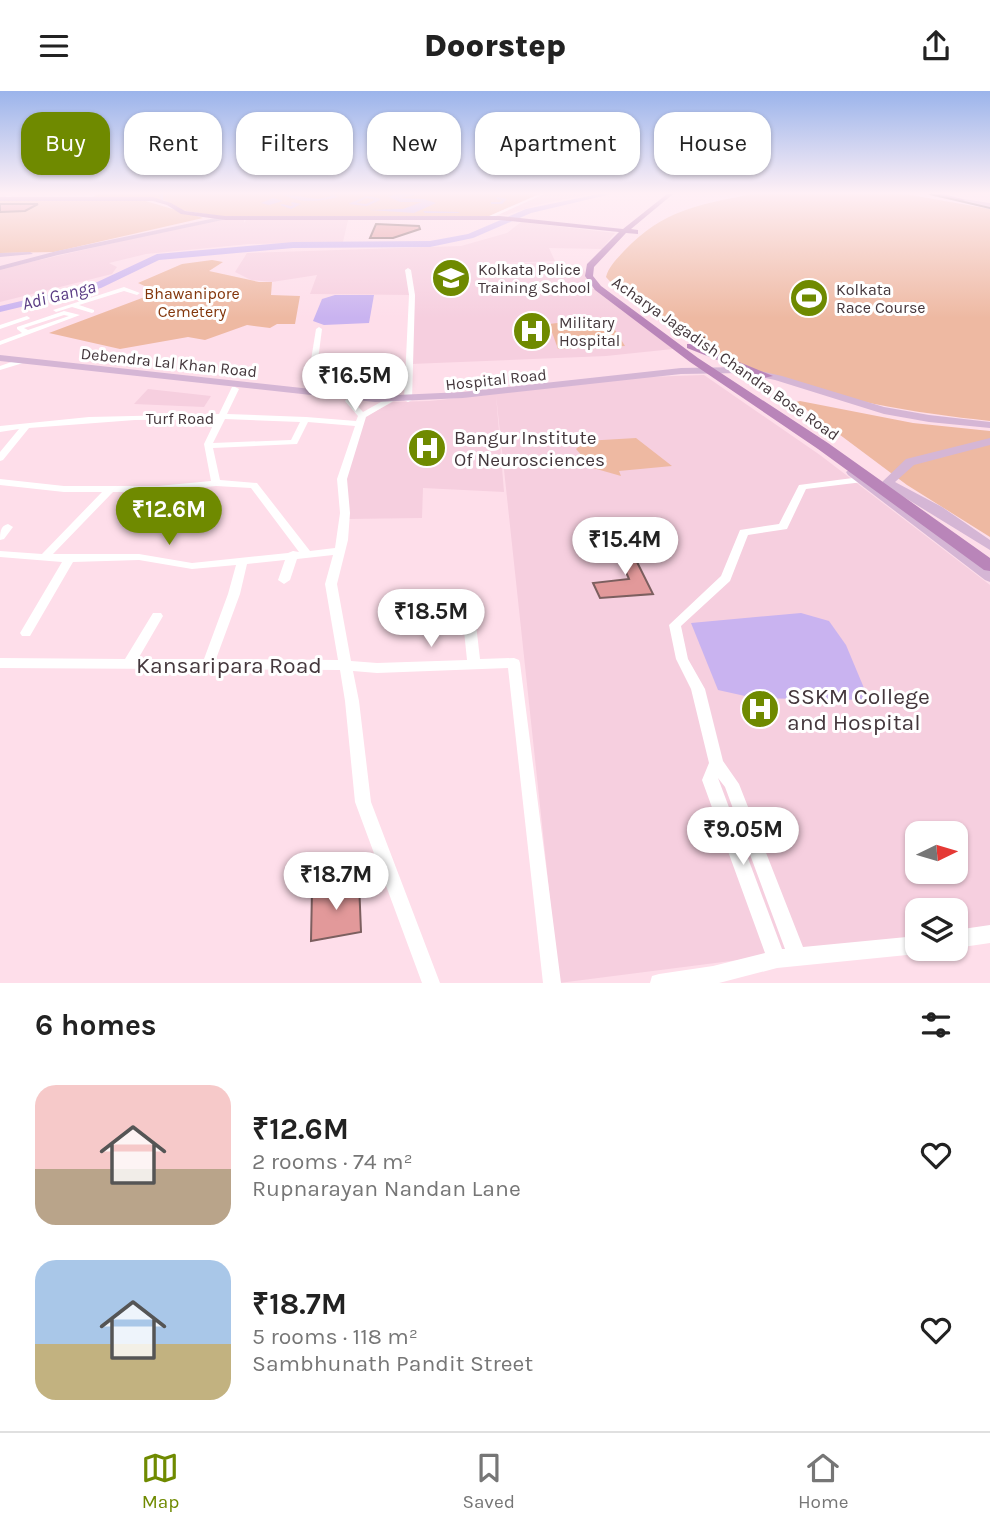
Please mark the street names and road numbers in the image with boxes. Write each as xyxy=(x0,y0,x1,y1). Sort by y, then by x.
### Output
street label: Acharya Jagadish Chandra Bose Road xyxy=(609,272,843,444)
street label: Debendra Lal Khan Road xyxy=(80,344,258,381)
street label: Hospital Road xyxy=(444,365,548,394)
street label: Turf Road xyxy=(146,409,214,428)
street label: Kansaripara Road xyxy=(136,652,322,679)

